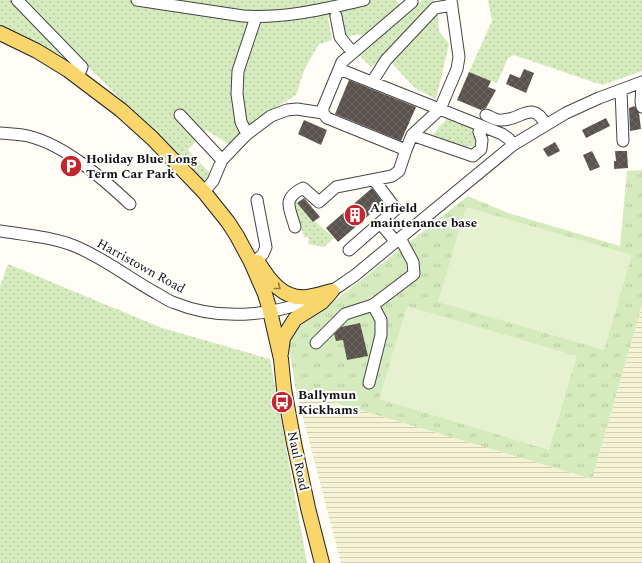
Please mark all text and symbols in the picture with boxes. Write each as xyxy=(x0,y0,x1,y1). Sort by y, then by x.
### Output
place label: Holiday Blue Long Term Car Park xyxy=(86,149,198,184)
parking icon: Holiday Blue Long Term Car Park xyxy=(58,153,84,179)
place label: Airfield maintenance base xyxy=(370,198,477,233)
building icon: Airfield maintenance base xyxy=(342,202,368,228)
street label: Harristown Road xyxy=(93,233,189,299)
one-way arrow xyxy=(273,283,281,290)
place label: Ballymun Kickhams xyxy=(298,385,358,420)
bus stop icon: Ballymun Kickhams xyxy=(269,389,295,415)
street label: Naul Road xyxy=(282,429,314,493)

